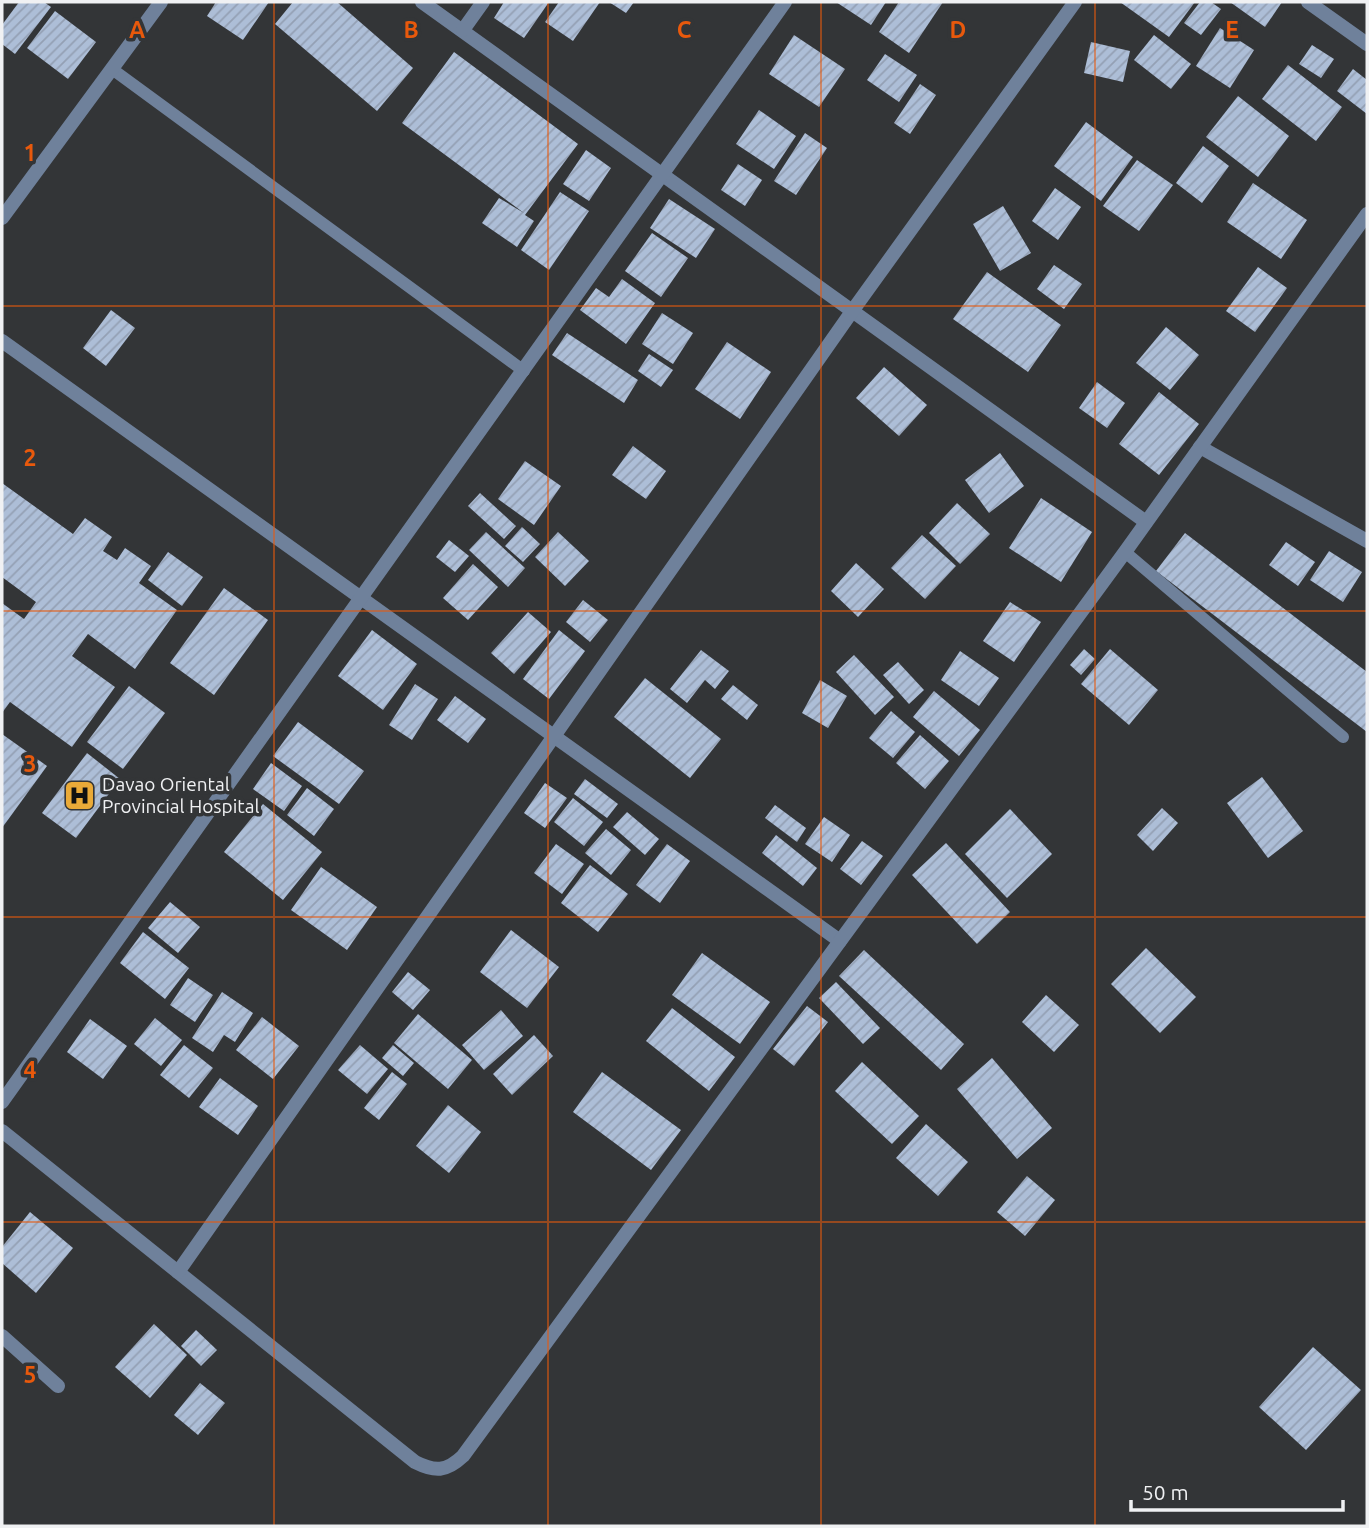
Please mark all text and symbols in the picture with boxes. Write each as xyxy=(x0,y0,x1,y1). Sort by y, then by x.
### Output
text: A xyxy=(129,17,145,42)
text: B xyxy=(403,17,419,42)
text: C xyxy=(677,17,692,42)
text: D xyxy=(950,17,966,42)
text: E xyxy=(1225,17,1239,42)
text: 1 xyxy=(24,140,36,165)
text: 2 xyxy=(24,445,36,470)
text: 3 xyxy=(24,751,36,776)
place label: Davao Oriental Provincial Hospital xyxy=(102,773,259,817)
hospital icon: Davao Oriental Provincial Hospital xyxy=(62,778,96,812)
text: 4 xyxy=(24,1057,37,1082)
text: 5 xyxy=(24,1362,36,1387)
scale bar xyxy=(1131,1468,1343,1512)
text: 50 m xyxy=(1142,1480,1189,1504)

